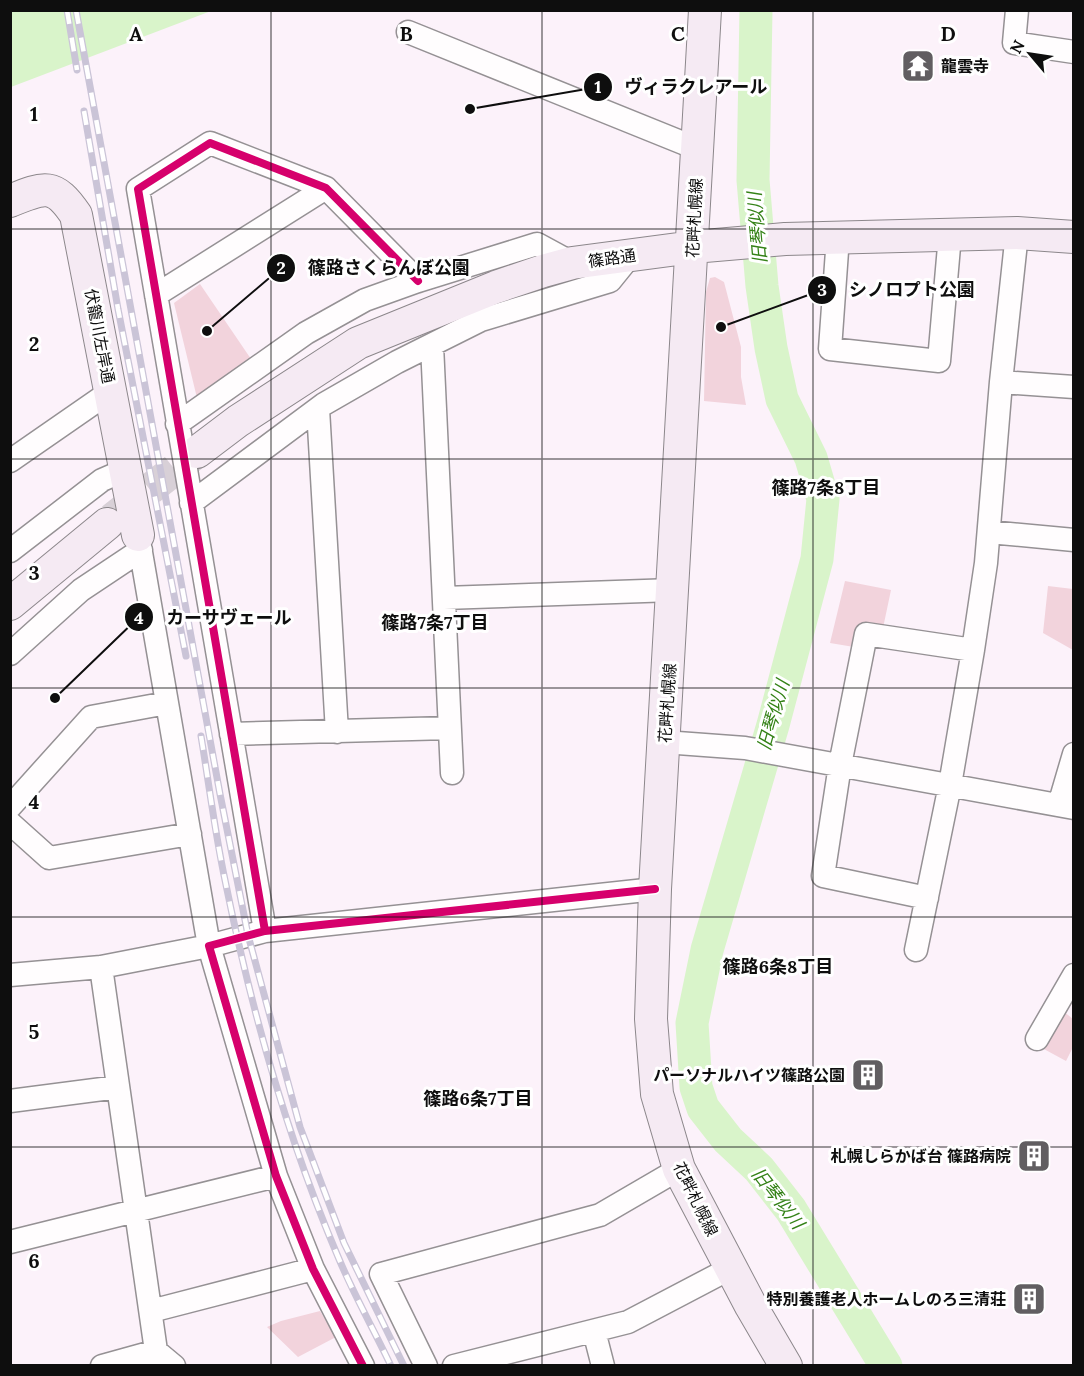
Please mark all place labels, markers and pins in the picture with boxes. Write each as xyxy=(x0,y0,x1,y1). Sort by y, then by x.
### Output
temple icon: 龍雲寺 xyxy=(900,48,936,84)
place label: 龍雲寺 xyxy=(941,56,989,76)
callout: ヴィラクレアール xyxy=(583,69,780,105)
callout: 篠路さくらんぼ公園 xyxy=(266,250,482,286)
callout: シノロプト公園 xyxy=(807,272,987,308)
callout: カーサヴェール xyxy=(124,599,304,635)
building icon: パーソナルハイツ篠路公園 xyxy=(850,1057,886,1093)
place label: パーソナルハイツ篠路公園 xyxy=(653,1065,845,1085)
building icon: 札幌しらかば台 篠路病院 xyxy=(1016,1138,1052,1174)
place label: 札幌しらかば台 篠路病院 xyxy=(831,1146,1011,1166)
building icon: 特別養護老人ホームしのろ三清荘 xyxy=(1011,1281,1047,1317)
place label: 特別養護老人ホームしのろ三清荘 xyxy=(766,1289,1006,1309)

